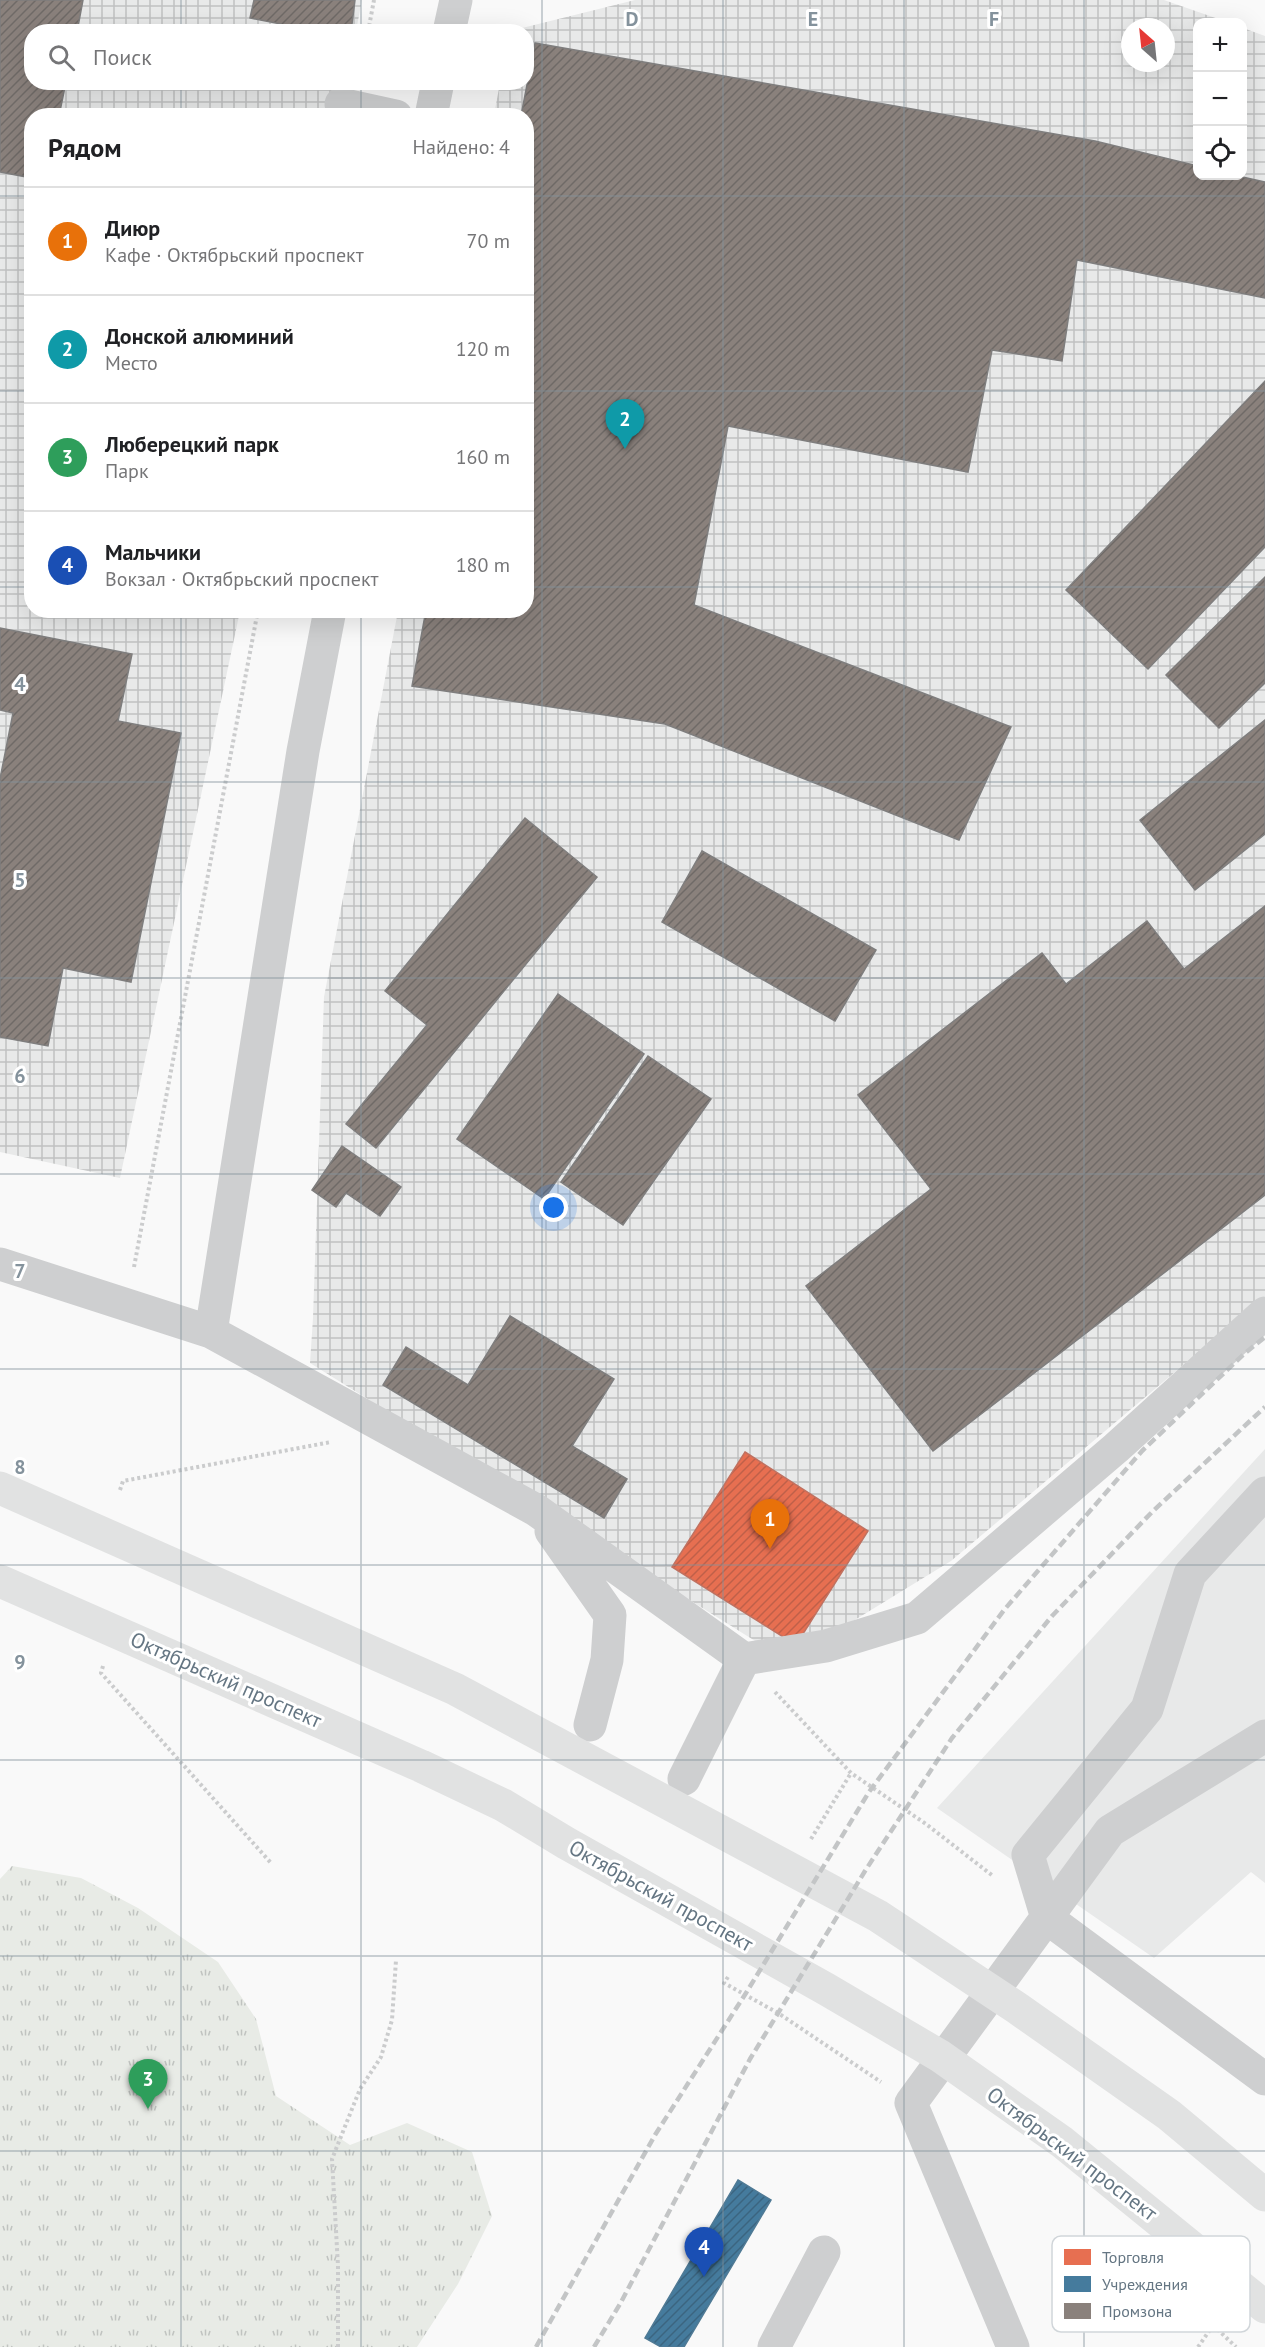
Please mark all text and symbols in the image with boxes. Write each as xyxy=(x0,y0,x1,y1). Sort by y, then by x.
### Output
text: D xyxy=(626,6,639,32)
text: E xyxy=(808,6,818,32)
text: F xyxy=(989,6,999,32)
north arrow xyxy=(1121,18,1175,72)
map controls xyxy=(1193,18,1247,180)
button: + xyxy=(1193,18,1247,72)
search box xyxy=(24,24,534,90)
icon: search xyxy=(45,41,78,74)
text: Поиск xyxy=(93,43,152,71)
button: − xyxy=(1193,72,1247,126)
button: locate xyxy=(1193,126,1247,180)
text: Рядом xyxy=(48,131,122,164)
text: Найдено: 4 xyxy=(413,134,510,160)
text: Диюр xyxy=(105,214,160,242)
text: 1 xyxy=(62,228,73,254)
text: 70 m xyxy=(467,228,510,254)
text: Кафе · Октябрьский проспект xyxy=(105,242,364,268)
text: Донской алюминий xyxy=(105,322,294,350)
text: 2 xyxy=(62,336,73,362)
text: 120 m xyxy=(456,336,510,362)
text: Место xyxy=(105,350,158,376)
pin: 2 xyxy=(606,400,644,449)
text: Люберецкий парк xyxy=(105,430,279,458)
text: 3 xyxy=(62,444,73,470)
text: 160 m xyxy=(456,444,510,470)
text: Парк xyxy=(105,458,148,484)
text: Мальчики xyxy=(105,538,201,566)
text: 4 xyxy=(62,552,73,578)
text: 180 m xyxy=(456,552,510,578)
text: Вокзал · Октябрьский проспект xyxy=(105,566,378,592)
text: 4 xyxy=(14,671,26,697)
text: 5 xyxy=(14,867,26,893)
text: 6 xyxy=(14,1063,26,1089)
your location xyxy=(539,1193,568,1222)
text: 7 xyxy=(14,1258,26,1284)
text: 8 xyxy=(14,1454,26,1480)
pin: 1 xyxy=(750,1500,790,1549)
street label: Октябрьский проспект xyxy=(126,1625,327,1734)
text: 9 xyxy=(14,1649,26,1675)
street label: Октябрьский проспект xyxy=(564,1834,759,1958)
pin: 3 xyxy=(128,2060,168,2109)
street label: Октябрьский проспект xyxy=(982,2081,1163,2227)
pin: 4 xyxy=(684,2228,724,2277)
legend xyxy=(1052,2236,1250,2332)
text: Торговля xyxy=(1102,2247,1164,2267)
text: Учреждения xyxy=(1102,2274,1188,2294)
text: Промзона xyxy=(1102,2301,1172,2321)

